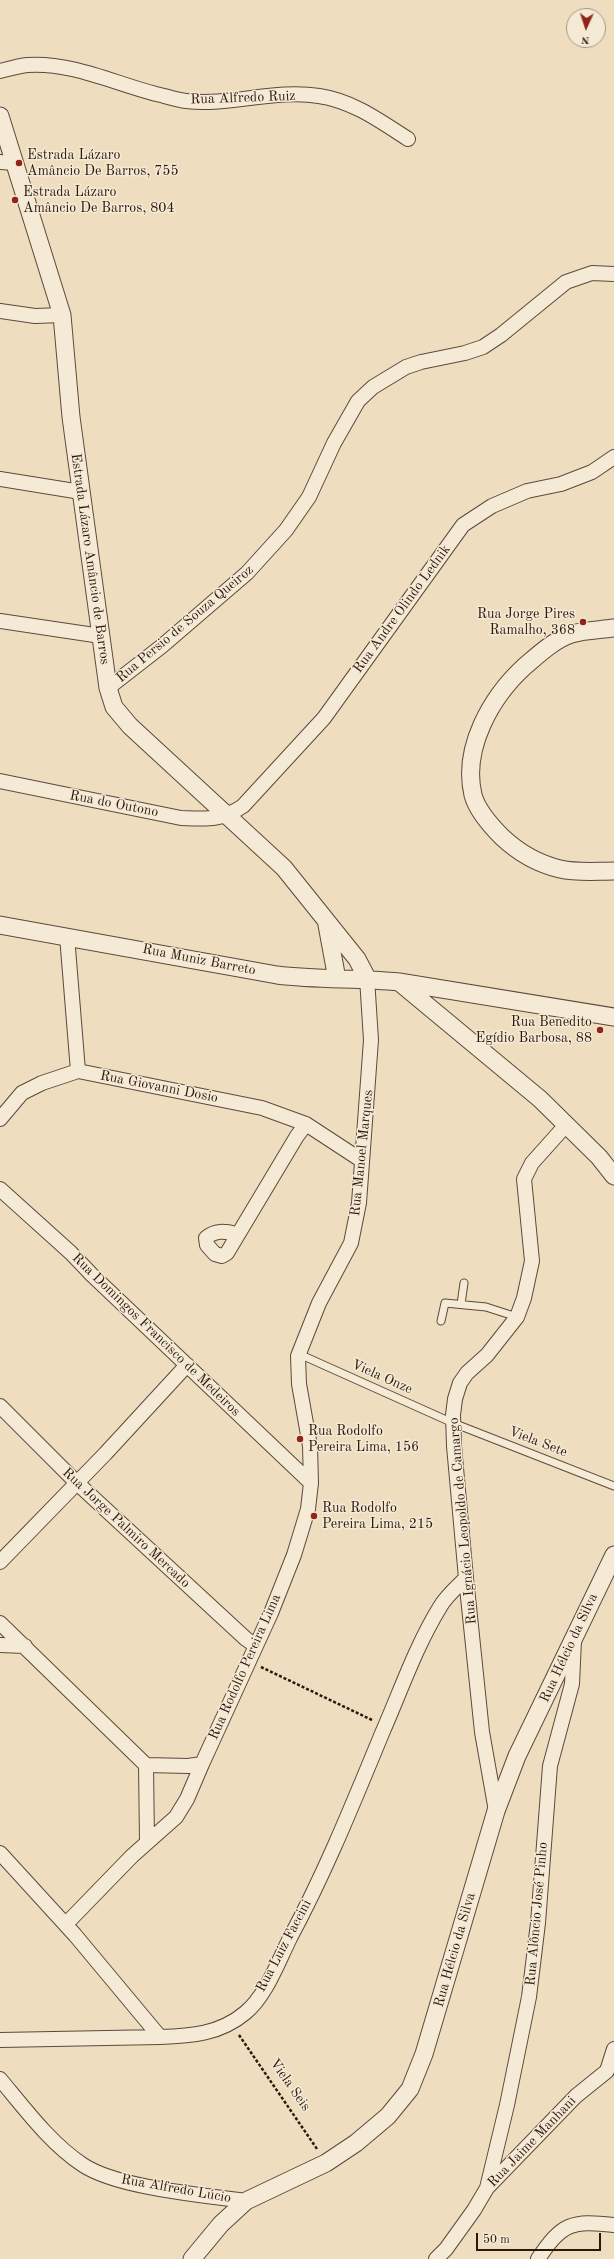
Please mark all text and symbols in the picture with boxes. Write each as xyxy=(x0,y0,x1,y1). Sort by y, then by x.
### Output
north arrow xyxy=(566,8,606,48)
text: N xyxy=(581,34,590,45)
street label: Rua Alfredo Ruiz xyxy=(190,88,296,108)
place label: Estrada Lázaro Amâncio De Barros, 755 xyxy=(27,147,179,180)
marker: Estrada Lázaro Amâncio De Barros, 755 xyxy=(14,158,24,168)
place label: Estrada Lázaro Amâncio De Barros, 804 xyxy=(23,184,175,216)
marker: Estrada Lázaro Amâncio De Barros, 804 xyxy=(10,195,20,205)
street label: Estrada Lázaro Amâncio de Barros xyxy=(67,452,113,666)
street label: Rua Andre Olindo Lednik xyxy=(350,541,454,677)
street label: Rua Persio de Souza Queiroz xyxy=(113,562,257,686)
place label: Rua Jorge Pires Ramalho, 368 xyxy=(477,606,575,638)
marker: Rua Jorge Pires Ramalho, 368 xyxy=(578,617,588,627)
street label: Rua do Outono xyxy=(68,787,160,821)
street label: Rua Muniz Barreto xyxy=(141,941,257,979)
place label: Rua Benedito Egídio Barbosa, 88 xyxy=(476,1014,592,1046)
marker: Rua Benedito Egídio Barbosa, 88 xyxy=(595,1025,605,1035)
street label: Rua Giovanni Dosio xyxy=(99,1067,219,1107)
street label: Rua Manoel Marques xyxy=(347,1089,377,1217)
street label: Rua Domingos Francisco de Medeiros xyxy=(68,1250,244,1420)
street label: Viela Onze xyxy=(349,1356,415,1398)
street label: Rua Ignácio Leopoldo de Camargo xyxy=(446,1417,480,1625)
place label: Rua Rodolfo Pereira Lima, 156 xyxy=(308,1423,419,1456)
street label: Viela Sete xyxy=(506,1423,570,1461)
marker: Rua Rodolfo Pereira Lima, 156 xyxy=(295,1434,305,1444)
street label: Rua Jorge Palmiro Mercado xyxy=(59,1464,193,1592)
place label: Rua Rodolfo Pereira Lima, 215 xyxy=(322,1500,433,1532)
marker: Rua Rodolfo Pereira Lima, 215 xyxy=(309,1511,319,1521)
street label: Rua Hélcio da Silva xyxy=(536,1591,602,1705)
street label: Rua Rodolfo Pereira Lima xyxy=(205,1592,285,1742)
street label: Rua Alôncio José Pinho xyxy=(522,1841,552,1987)
street label: Rua Hélcio da Silva xyxy=(431,1891,479,2009)
street label: Rua Luiz Faccini xyxy=(253,1897,315,1995)
street label: Viela Seis xyxy=(266,2056,314,2114)
street label: Rua Jaime Manhani xyxy=(484,2093,580,2191)
street label: Rua Alfredo Lúcio xyxy=(120,2171,232,2207)
scale bar xyxy=(478,2225,603,2251)
text: 50 m xyxy=(483,2234,510,2246)

